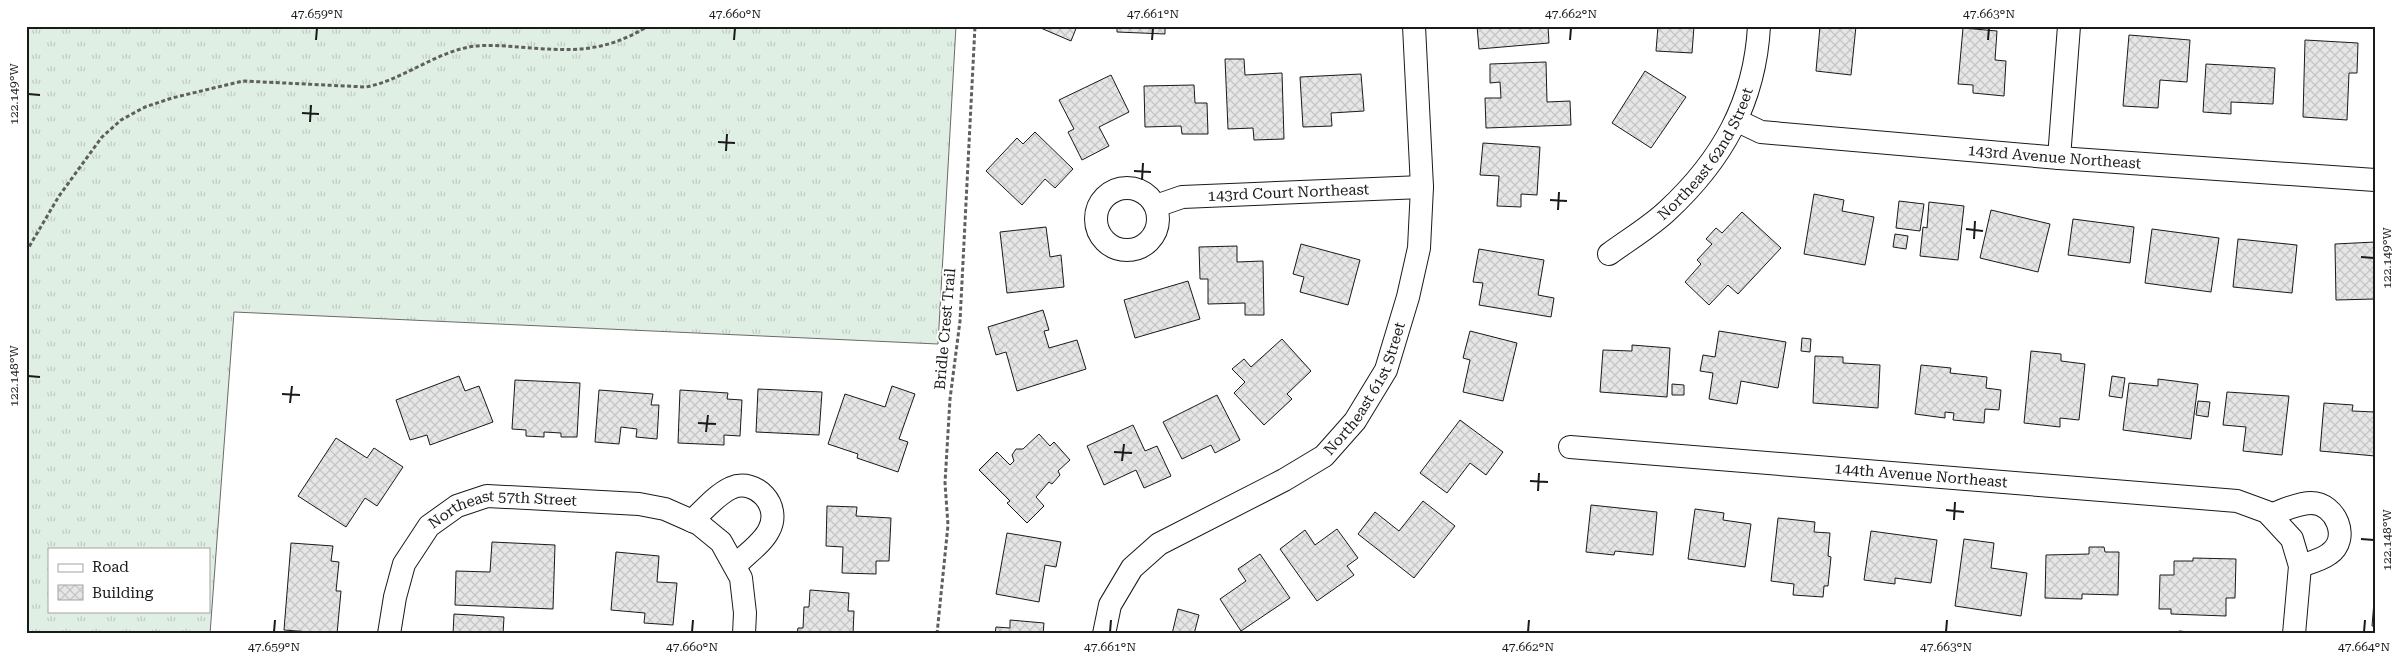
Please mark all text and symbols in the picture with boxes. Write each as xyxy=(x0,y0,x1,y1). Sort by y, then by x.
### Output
text: 47.659°N xyxy=(291,7,343,21)
text: 47.660°N xyxy=(709,7,761,21)
text: 47.661°N xyxy=(1127,7,1179,21)
text: 47.662°N xyxy=(1545,7,1597,21)
text: 47.663°N xyxy=(1963,7,2015,21)
text: 122.149°W xyxy=(7,62,21,125)
street label: Northeast 62nd Street xyxy=(1654,85,1757,224)
street label: 143rd Avenue Northeast xyxy=(1967,141,2142,173)
street label: 143rd Court Northeast xyxy=(1207,180,1370,205)
text: 122.149°W xyxy=(2380,226,2394,289)
street label: Bridle Crest Trail xyxy=(931,267,959,391)
street label: Northeast 61st Street xyxy=(1320,319,1409,459)
text: 122.148°W xyxy=(7,344,21,407)
street label: 144th Avenue Northeast xyxy=(1834,459,2009,491)
street label: Northeast 57th Street xyxy=(425,487,578,532)
text: 122.148°W xyxy=(2380,508,2394,571)
legend xyxy=(48,548,210,612)
text: Road xyxy=(92,558,129,576)
text: Building xyxy=(92,584,154,602)
text: 47.659°N xyxy=(248,640,300,654)
text: 47.660°N xyxy=(666,640,718,654)
text: 47.661°N xyxy=(1084,640,1136,654)
text: 47.662°N xyxy=(1502,640,1554,654)
text: 47.663°N xyxy=(1920,640,1972,654)
text: 47.664°N xyxy=(2338,640,2390,654)

